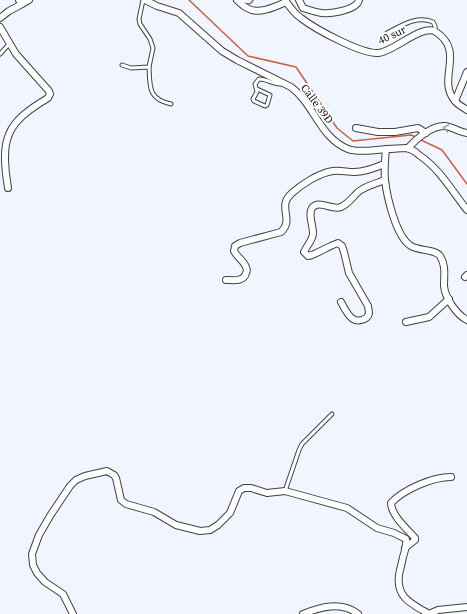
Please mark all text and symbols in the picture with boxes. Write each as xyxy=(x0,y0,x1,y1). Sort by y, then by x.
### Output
street label: 40 sur xyxy=(376,22,409,48)
street label: Calle 39D xyxy=(297,81,337,127)
one-way arrow xyxy=(443,124,449,133)

